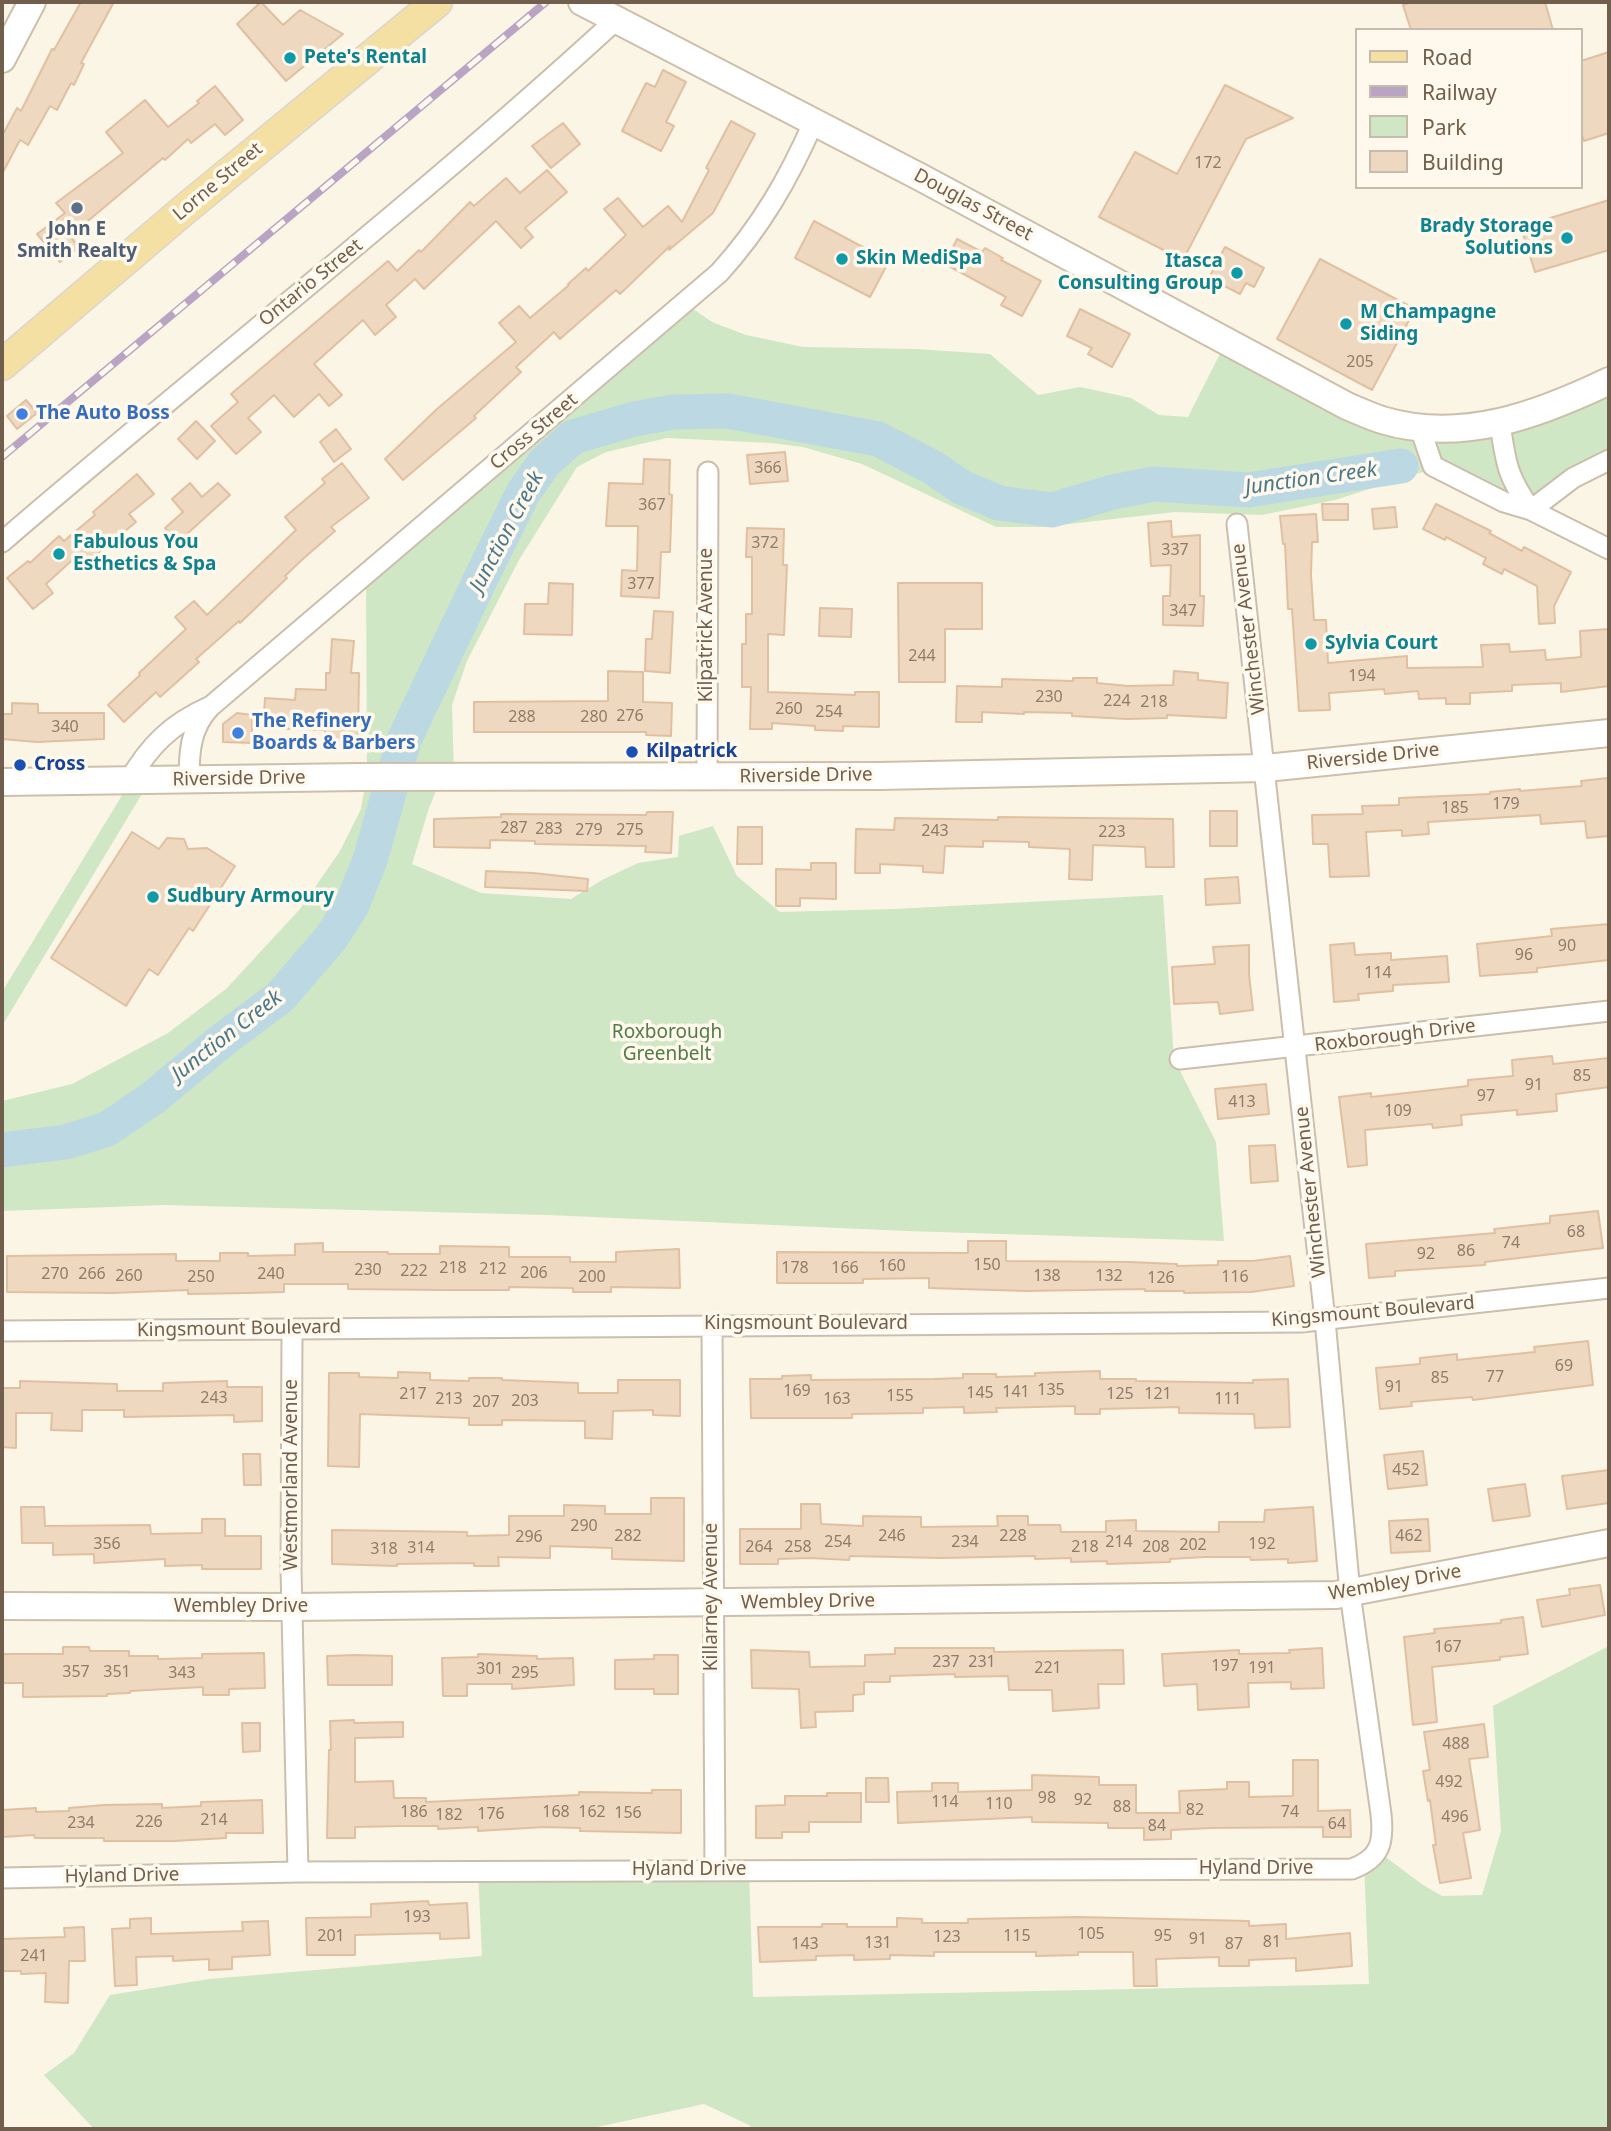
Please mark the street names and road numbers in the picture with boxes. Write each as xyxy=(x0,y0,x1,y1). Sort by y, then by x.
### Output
street label: Lorne Street xyxy=(169,138,267,226)
street label: Douglas Street xyxy=(910,164,1036,246)
street label: Ontario Street xyxy=(255,234,367,332)
street label: Cross Street xyxy=(486,389,582,475)
street label: Winchester Avenue xyxy=(1227,542,1271,716)
street label: Kilpatrick Avenue xyxy=(696,548,718,702)
street label: Riverside Drive xyxy=(1306,739,1440,775)
street label: Riverside Drive xyxy=(739,763,873,789)
street label: Riverside Drive xyxy=(172,766,306,792)
street label: Roxborough Drive xyxy=(1313,1015,1477,1057)
street label: Winchester Avenue xyxy=(1291,1105,1331,1279)
street label: Kingsmount Boulevard xyxy=(1270,1292,1476,1332)
street label: Kingsmount Boulevard xyxy=(704,1313,908,1335)
street label: Kingsmount Boulevard xyxy=(137,1316,341,1342)
street label: Westmorland Avenue xyxy=(281,1379,303,1571)
street label: Killarney Avenue xyxy=(701,1523,723,1671)
street label: Wembley Drive xyxy=(1327,1560,1463,1606)
street label: Wembley Drive xyxy=(741,1589,875,1615)
street label: Wembley Drive xyxy=(174,1596,308,1618)
street label: Hyland Drive xyxy=(1199,1858,1313,1880)
street label: Hyland Drive xyxy=(632,1859,746,1881)
street label: Hyland Drive xyxy=(64,1864,180,1888)

